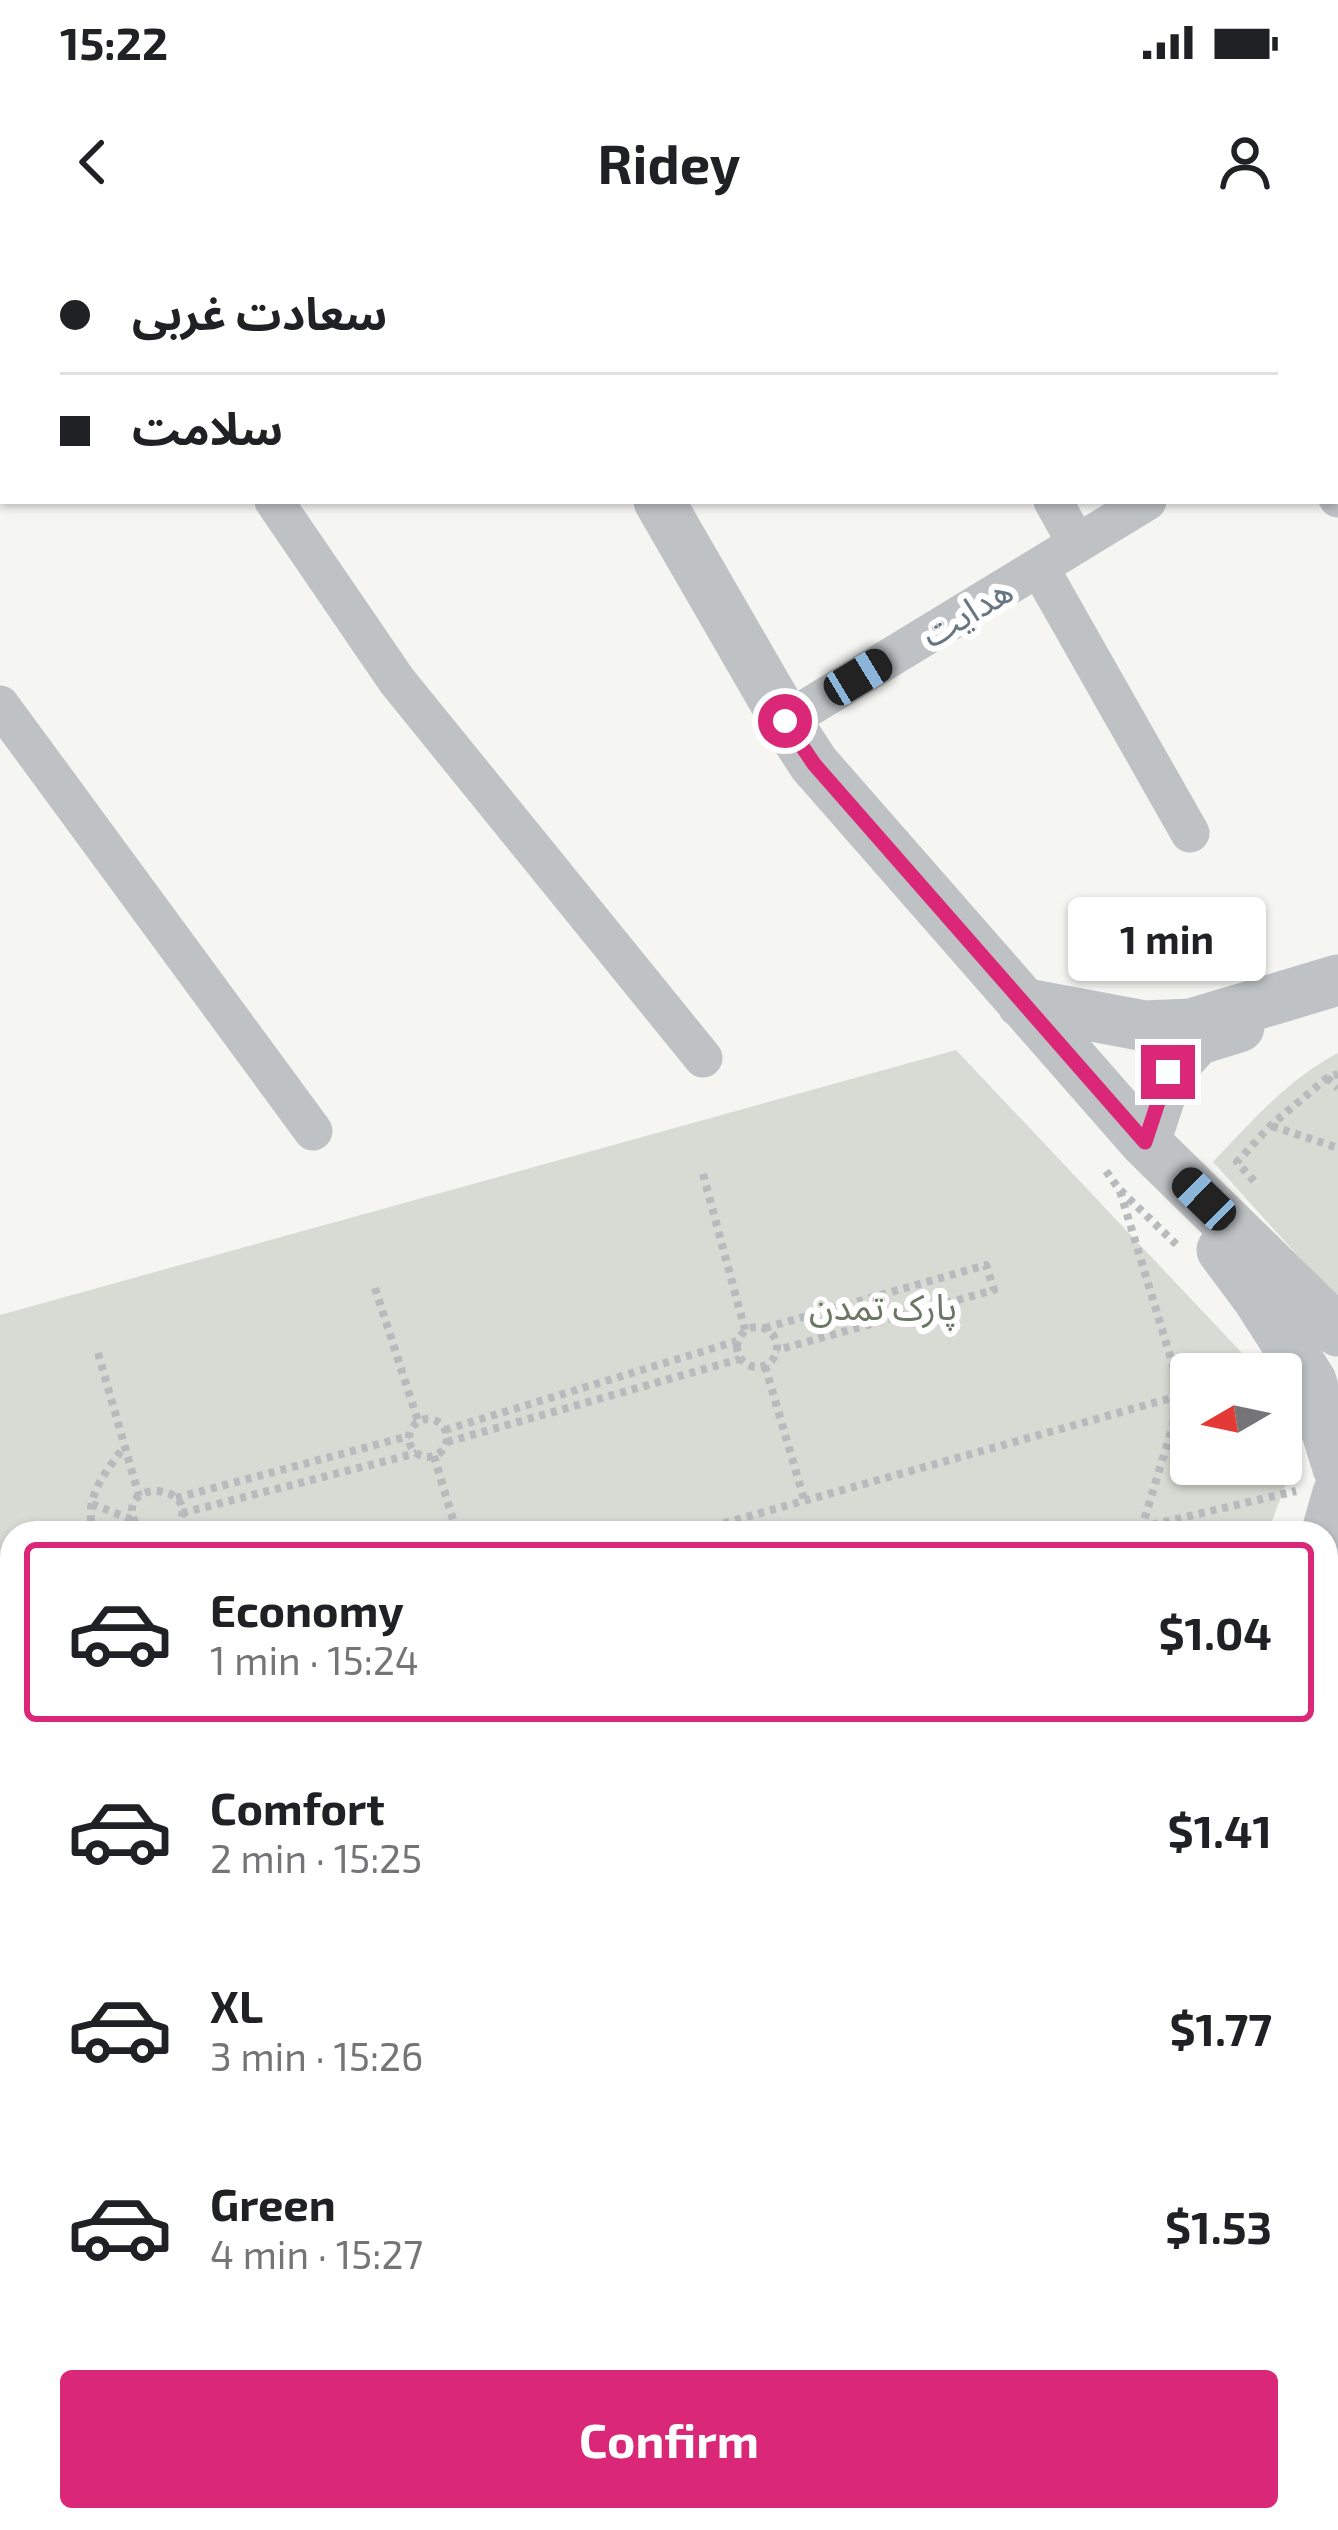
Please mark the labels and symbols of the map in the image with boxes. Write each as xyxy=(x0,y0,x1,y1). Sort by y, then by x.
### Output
street label: هدایت xyxy=(913,567,1019,655)
car xyxy=(818,643,898,711)
route start xyxy=(758,694,812,748)
callout: 1 min xyxy=(1069,898,1267,982)
route end xyxy=(1141,1045,1195,1099)
car xyxy=(1166,1161,1242,1237)
park label: پارک تمدن xyxy=(809,1284,957,1331)
north arrow xyxy=(1170,1353,1302,1485)

